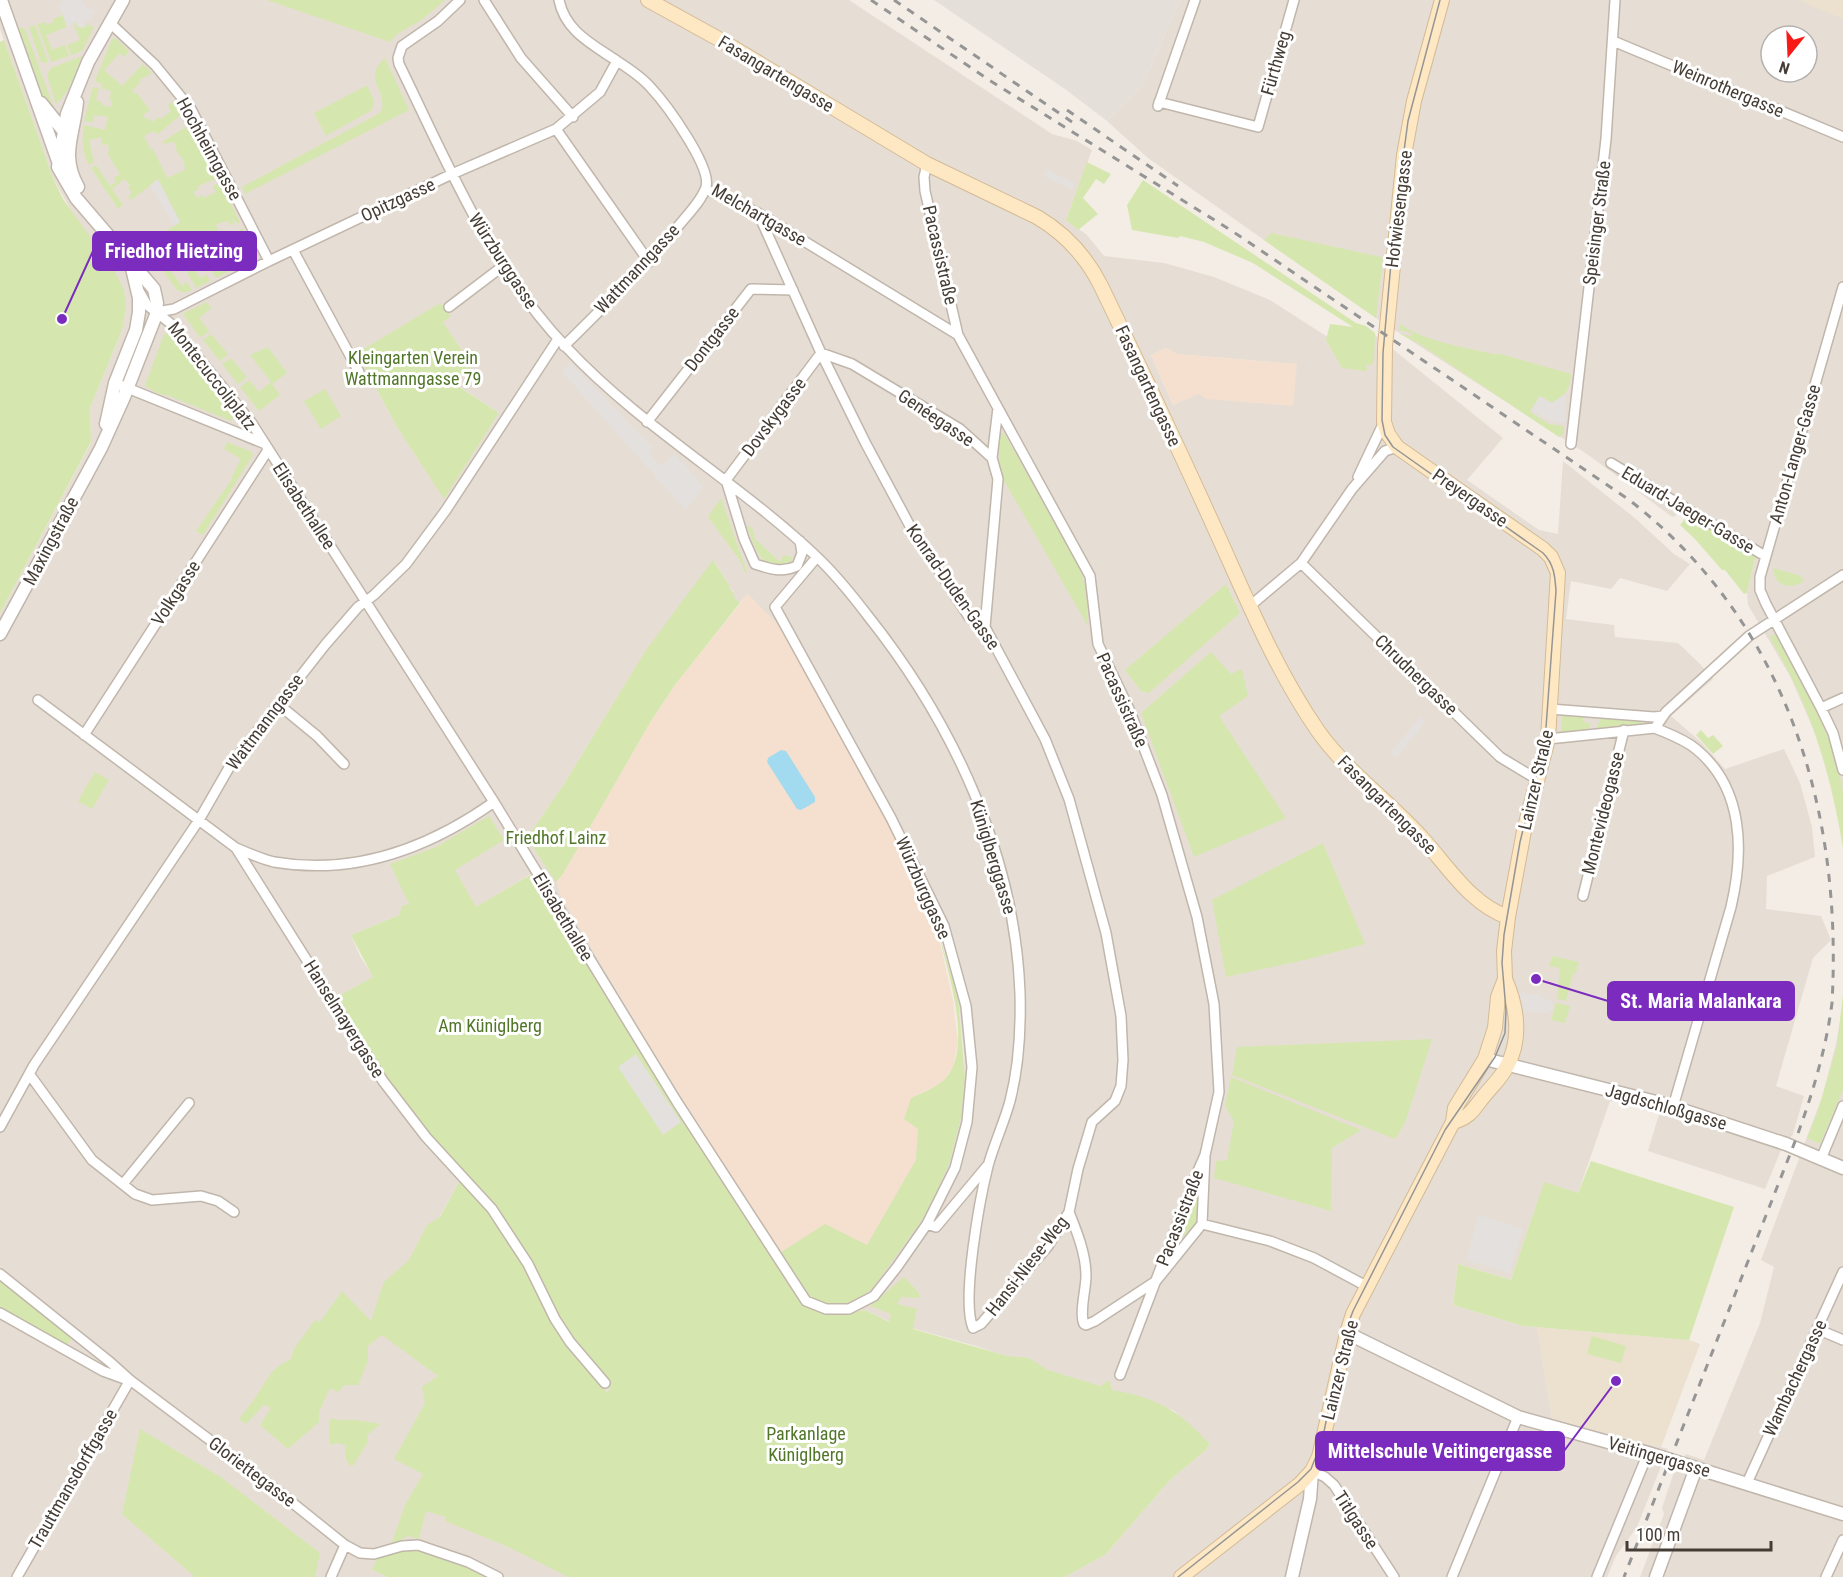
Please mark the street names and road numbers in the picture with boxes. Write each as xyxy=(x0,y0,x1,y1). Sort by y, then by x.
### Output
street label: Fürthweg xyxy=(1256,28,1295,98)
street label: Fasangartengasse xyxy=(715,31,838,116)
street label: Weinrothergasse xyxy=(1669,56,1787,121)
street label: Hochheimgasse xyxy=(173,94,246,204)
street label: Hofwiesengasse xyxy=(1381,149,1416,269)
street label: Speisinger Straße xyxy=(1578,160,1615,286)
street label: Opitzgasse xyxy=(357,173,438,226)
street label: Melchartgasse xyxy=(708,179,810,250)
street label: Pacassistraße xyxy=(919,203,962,307)
street label: Würzburggasse xyxy=(465,209,542,312)
street label: Wattmanngasse xyxy=(590,220,683,318)
street label: Dontgasse xyxy=(680,302,743,375)
street label: Montecuccoliplatz xyxy=(164,318,261,434)
street label: Fasangartengasse xyxy=(1111,322,1186,449)
street label: Dovskygasse xyxy=(737,373,810,460)
street label: Anton-Langer-Gasse xyxy=(1765,382,1824,526)
street label: Genéegasse xyxy=(894,385,978,451)
street label: Elisabethallee xyxy=(269,458,340,553)
street label: Eduard-Jaeger-Gasse xyxy=(1618,462,1758,557)
street label: Preyergasse xyxy=(1429,464,1512,531)
street label: Maxingstraße xyxy=(19,493,83,589)
street label: Konrad-Duden-Gasse xyxy=(902,520,1004,653)
street label: Volkgasse xyxy=(147,556,204,629)
street label: Chrudnergasse xyxy=(1371,630,1462,719)
street label: Pacassistraße xyxy=(1092,649,1153,750)
street label: Wattmanngasse xyxy=(222,670,307,774)
street label: Lainzer Straße xyxy=(1514,728,1557,832)
street label: Montevideogasse xyxy=(1577,749,1628,876)
street label: Fasangartengasse xyxy=(1334,751,1441,858)
street label: Küniglberggasse xyxy=(966,797,1021,916)
street label: Würzburggasse xyxy=(892,833,955,942)
street label: Elisabethallee xyxy=(529,869,598,965)
street label: Hanselmayergasse xyxy=(300,956,389,1081)
street label: Jagdschloßgasse xyxy=(1603,1079,1729,1134)
street label: Pacassistraße xyxy=(1152,1167,1207,1269)
street label: Hansi-Niese-Weg xyxy=(981,1212,1072,1320)
street label: Wambachergasse xyxy=(1758,1316,1831,1439)
street label: Lainzer Straße xyxy=(1317,1318,1362,1422)
street label: Trauttmansdorffgasse xyxy=(24,1405,121,1552)
street label: Gloriettegasse xyxy=(205,1432,300,1511)
street label: Veitingergasse xyxy=(1606,1432,1713,1481)
street label: Titlgasse xyxy=(1330,1487,1383,1553)

